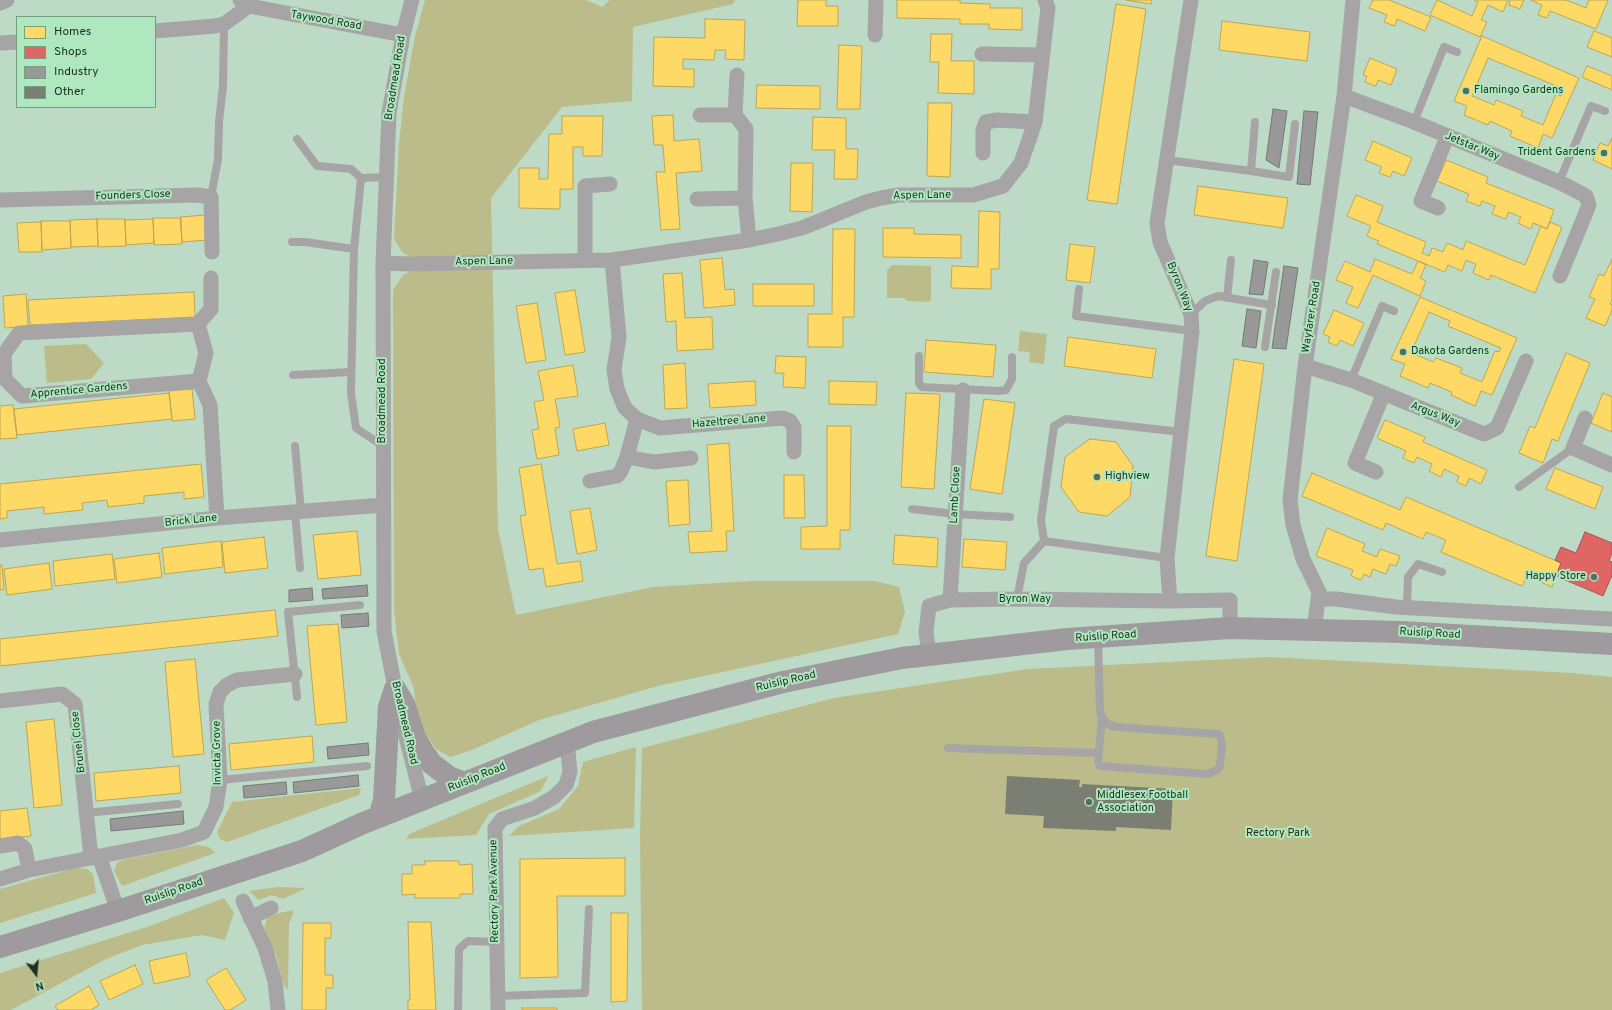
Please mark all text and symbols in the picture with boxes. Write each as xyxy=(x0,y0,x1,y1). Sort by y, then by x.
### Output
street label: Taywood Road xyxy=(289,8,363,34)
legend xyxy=(16,16,156,108)
text: Homes xyxy=(54,24,91,40)
street label: Broadmead Road xyxy=(383,35,409,121)
text: Shops xyxy=(54,44,87,60)
text: Industry xyxy=(54,64,99,80)
text: Other xyxy=(54,84,85,100)
place label: Flamingo Gardens xyxy=(1474,84,1563,98)
marker: Flamingo Gardens xyxy=(1461,86,1471,96)
street label: Jetstar Way xyxy=(1442,130,1502,164)
place label: Trident Gardens xyxy=(1517,146,1596,160)
marker: Trident Gardens xyxy=(1599,148,1609,158)
street label: Founders Close xyxy=(95,188,171,204)
street label: Aspen Lane xyxy=(893,189,951,203)
street label: Aspen Lane xyxy=(455,255,513,269)
street label: Byron Way xyxy=(1163,260,1195,314)
street label: Wayfarer Road xyxy=(1300,280,1324,354)
place label: Dakota Gardens xyxy=(1411,345,1489,359)
marker: Dakota Gardens xyxy=(1398,347,1408,357)
street label: Broadmead Road xyxy=(376,358,390,444)
street label: Apprentice Gardens xyxy=(30,380,128,402)
street label: Argus Way xyxy=(1408,399,1462,431)
street label: Hazeltree Lane xyxy=(692,412,766,432)
street label: Lamb Close xyxy=(948,466,964,524)
place label: Highview xyxy=(1105,470,1150,484)
marker: Highview xyxy=(1092,472,1102,482)
street label: Brick Lane xyxy=(164,512,218,530)
place label: Happy Store xyxy=(1525,570,1586,584)
marker: Happy Store xyxy=(1589,572,1599,582)
street label: Byron Way xyxy=(999,593,1051,607)
street label: Ruislip Road xyxy=(1399,626,1461,642)
street label: Ruislip Road xyxy=(1075,628,1137,646)
street label: Ruislip Road xyxy=(755,669,817,695)
street label: Broadmead Road xyxy=(388,680,420,766)
street label: Brunel Close xyxy=(69,710,89,774)
street label: Invicta Grove xyxy=(211,721,225,785)
street label: Ruislip Road xyxy=(446,760,508,796)
place label: Middlesex Football Association xyxy=(1097,789,1188,815)
marker: Middlesex Football Association xyxy=(1084,797,1094,807)
park label: Rectory Park xyxy=(1246,827,1310,841)
street label: Rectory Park Avenue xyxy=(487,839,503,943)
street label: Ruislip Road xyxy=(143,876,205,908)
north arrow xyxy=(16,954,56,994)
text: N xyxy=(34,978,45,993)

